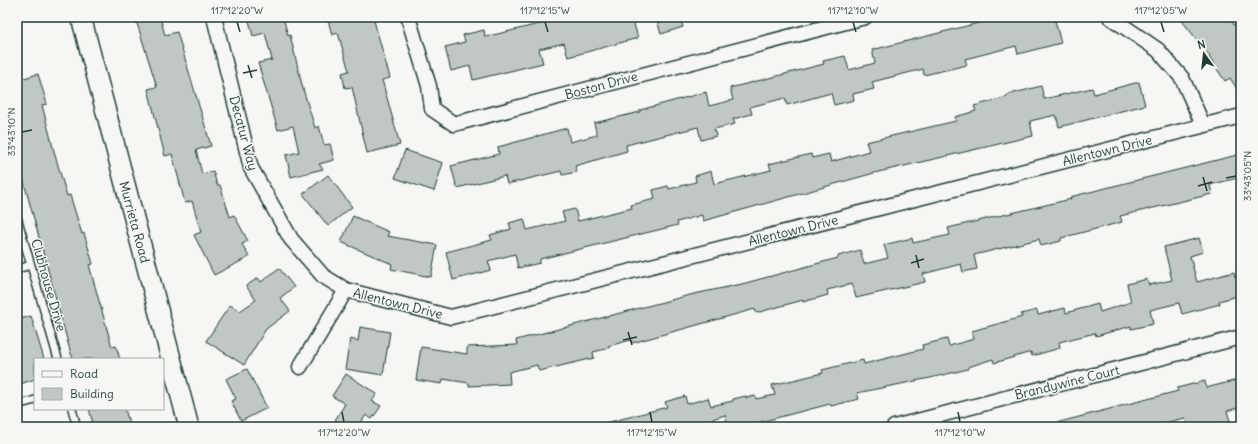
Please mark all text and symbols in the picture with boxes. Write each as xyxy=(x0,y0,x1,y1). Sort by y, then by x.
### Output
text: 117°12'20"W xyxy=(211,4,263,17)
text: 117°12'15"W xyxy=(520,4,570,17)
text: 117°12'10"W xyxy=(828,4,878,17)
text: 117°12'05"W xyxy=(1135,4,1187,17)
north arrow xyxy=(1184,34,1224,74)
text: N xyxy=(1196,37,1207,52)
street label: Boston Drive xyxy=(563,68,639,103)
street label: Decatur Way xyxy=(225,94,262,172)
text: 33°43'10"N xyxy=(5,108,18,156)
street label: Allentown Drive xyxy=(1060,131,1154,170)
text: 33°43'05"N xyxy=(1241,151,1254,201)
street label: Murrieta Road xyxy=(115,179,154,265)
street label: Allentown Drive xyxy=(746,211,840,250)
street label: Clubhouse Drive xyxy=(27,237,70,333)
street label: Allentown Drive xyxy=(351,284,445,323)
legend xyxy=(34,358,164,410)
street label: Brandywine Court xyxy=(1013,361,1122,404)
text: Road xyxy=(70,366,98,381)
text: Building xyxy=(70,386,114,401)
text: 117°12'20"W xyxy=(318,426,370,439)
text: 117°12'15"W xyxy=(627,426,677,439)
text: 117°12'10"W xyxy=(935,426,985,439)

